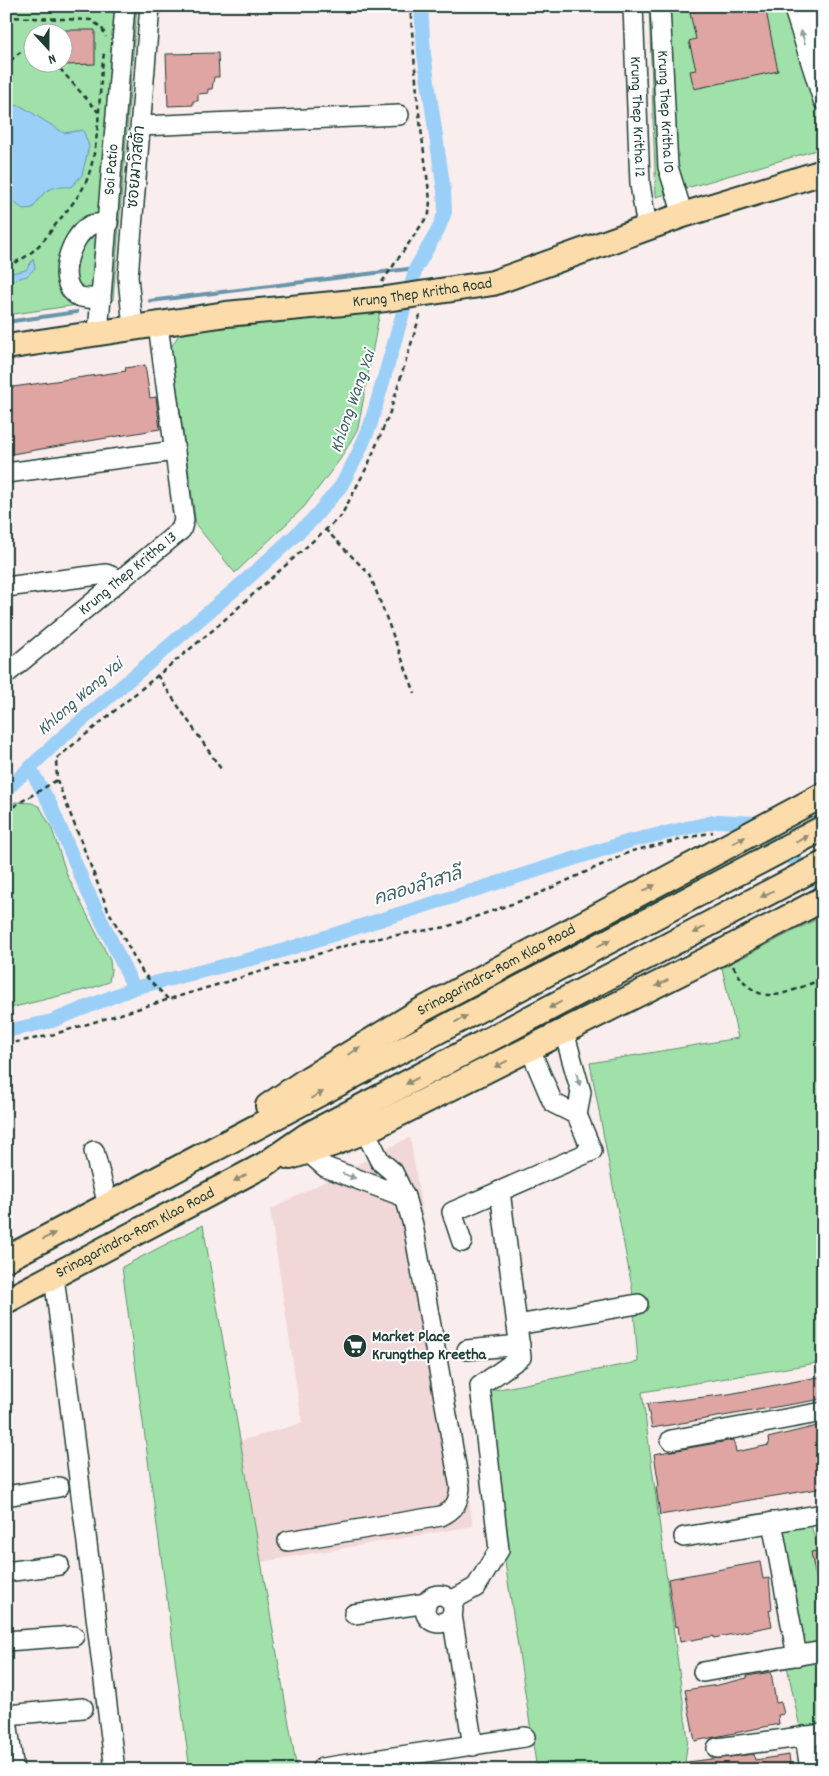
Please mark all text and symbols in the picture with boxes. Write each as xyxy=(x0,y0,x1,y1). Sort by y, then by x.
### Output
north arrow xyxy=(22,22,72,72)
one-way arrow xyxy=(799,29,806,44)
text: N xyxy=(45,48,59,69)
street label: Krung Thep Kritha 10 xyxy=(651,50,681,177)
street label: Krung Thep Kritha 12 xyxy=(623,56,651,178)
street label: ซอยมาวิสต้า xyxy=(121,124,152,210)
street label: Soi Patio xyxy=(98,143,125,196)
street label: Krung Thep Kritha Road xyxy=(351,272,494,314)
water label: Khlong Wang Yai xyxy=(325,345,384,456)
street label: Krung Thep Kritha 13 xyxy=(74,526,182,621)
water label: Khlong Wang Yai xyxy=(33,652,131,742)
one-way arrow xyxy=(732,835,746,844)
one-way arrow xyxy=(794,835,809,843)
water label: คลองลำสาลี xyxy=(371,861,469,913)
one-way arrow xyxy=(642,883,655,892)
one-way arrow xyxy=(760,890,774,898)
street label: Srinagarindra-Rom Klao Road xyxy=(413,918,580,1022)
one-way arrow xyxy=(692,926,707,934)
one-way arrow xyxy=(597,939,612,947)
one-way arrow xyxy=(655,979,669,987)
one-way arrow xyxy=(548,1001,563,1009)
one-way arrow xyxy=(453,1015,468,1023)
one-way arrow xyxy=(347,1047,360,1056)
one-way arrow xyxy=(494,1060,508,1068)
one-way arrow xyxy=(574,1071,582,1086)
one-way arrow xyxy=(404,1077,419,1085)
one-way arrow xyxy=(310,1091,324,1099)
one-way arrow xyxy=(342,1172,357,1180)
one-way arrow xyxy=(233,1174,247,1182)
street label: Srinagarindra-Rom Klao Road xyxy=(51,1181,219,1284)
one-way arrow xyxy=(42,1232,57,1240)
place label: Market Place Krungthep Kreetha xyxy=(372,1326,488,1367)
supermarket icon: Market Place Krungthep Kreetha xyxy=(342,1333,368,1359)

